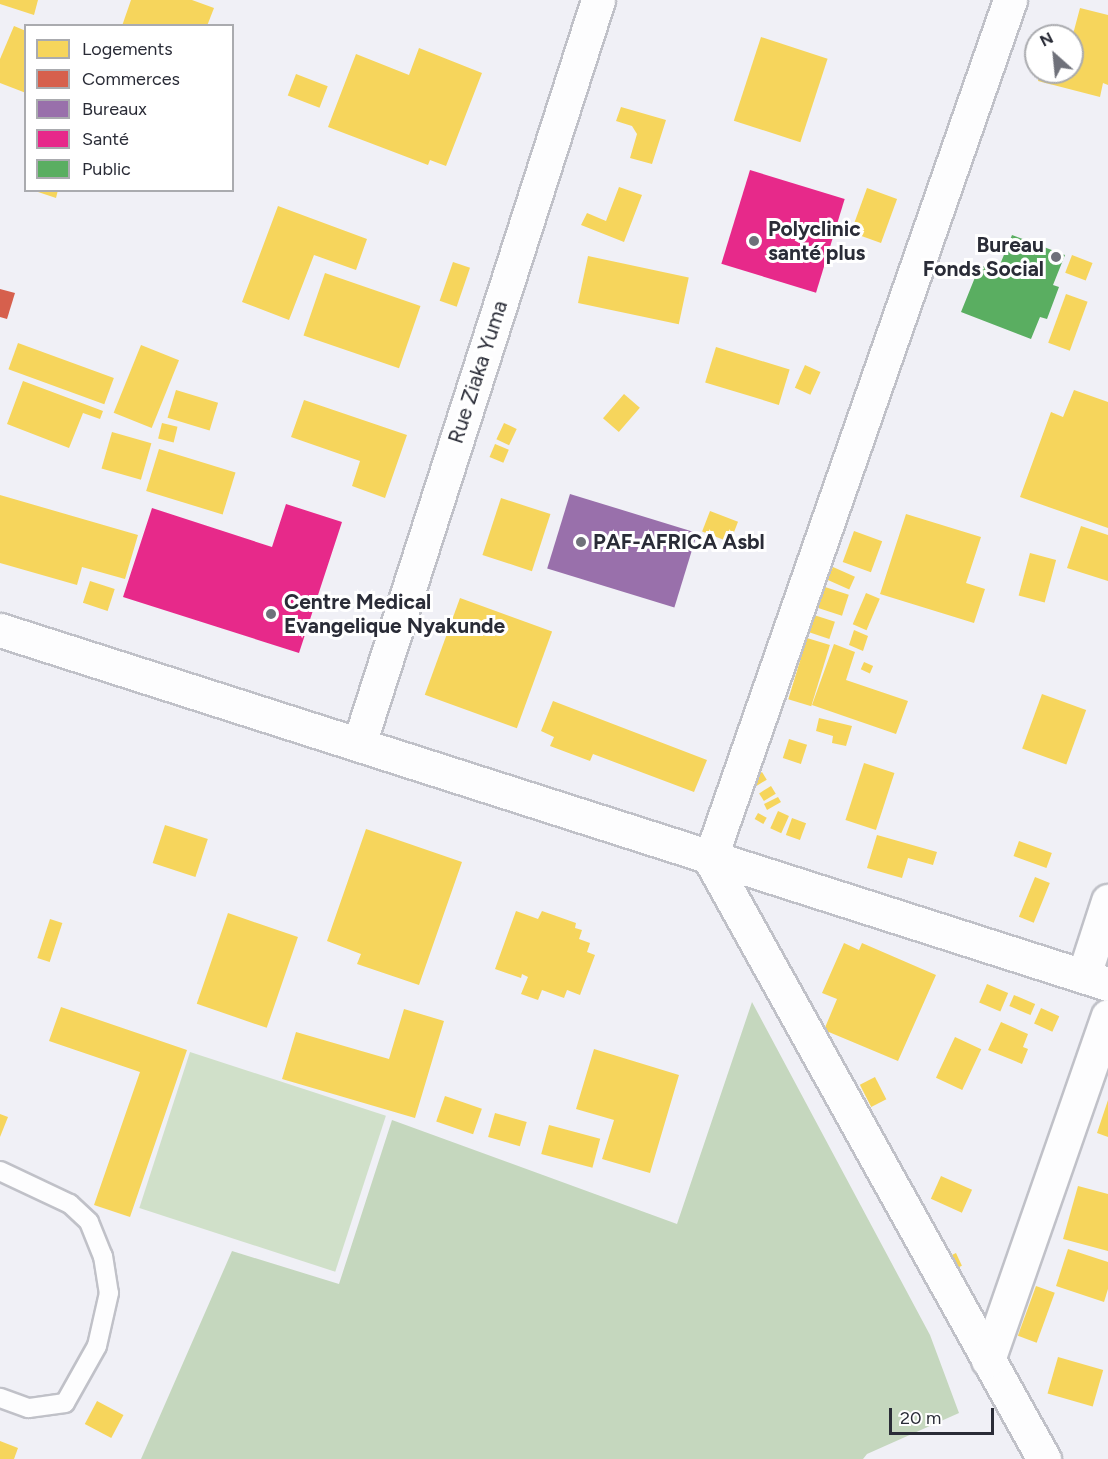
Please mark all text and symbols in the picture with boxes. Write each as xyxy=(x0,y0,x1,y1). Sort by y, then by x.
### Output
legend xyxy=(24,24,234,192)
north arrow xyxy=(1024,24,1084,84)
text: N xyxy=(1037,28,1056,51)
text: Logements xyxy=(82,38,173,60)
text: Commerces xyxy=(82,68,180,90)
text: Bureaux xyxy=(82,98,147,120)
text: Santé xyxy=(82,128,129,150)
text: Public xyxy=(82,158,131,180)
place label: Polyclinic santé plus xyxy=(768,216,865,266)
marker: Polyclinic santé plus xyxy=(745,232,763,250)
place label: Bureau Fonds Social xyxy=(923,232,1044,282)
marker: Bureau Fonds Social xyxy=(1049,250,1063,264)
street label: Rue Ziaka Yuma xyxy=(443,297,513,447)
place label: PAF-AFRICA Asbl xyxy=(593,529,765,555)
marker: PAF-AFRICA Asbl xyxy=(574,535,588,549)
place label: Centre Medical Evangelique Nyakunde xyxy=(284,589,505,639)
marker: Centre Medical Evangelique Nyakunde xyxy=(262,605,280,623)
scale bar xyxy=(892,1396,997,1434)
text: 20 m xyxy=(900,1407,941,1429)

